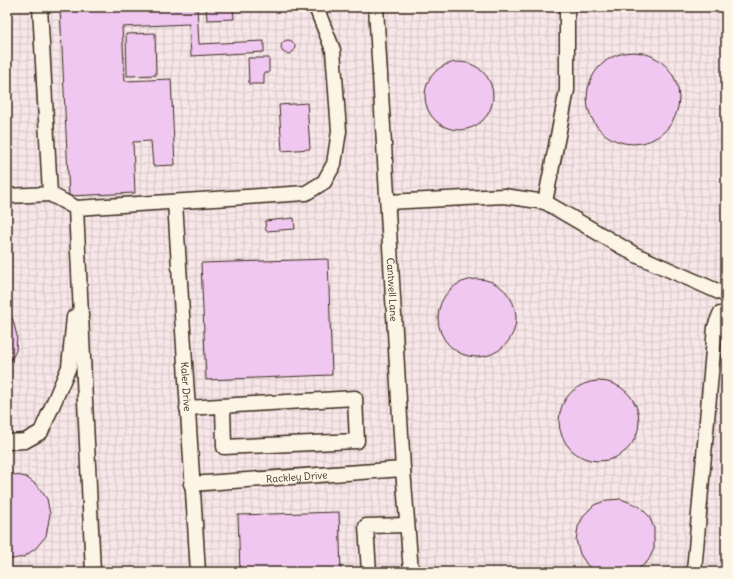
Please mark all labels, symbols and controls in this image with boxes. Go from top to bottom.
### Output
street label: Cantwell Lane [384,257,400,322]
street label: Kaler Drive [178,361,194,412]
street label: Rackley Drive [266,468,328,486]

